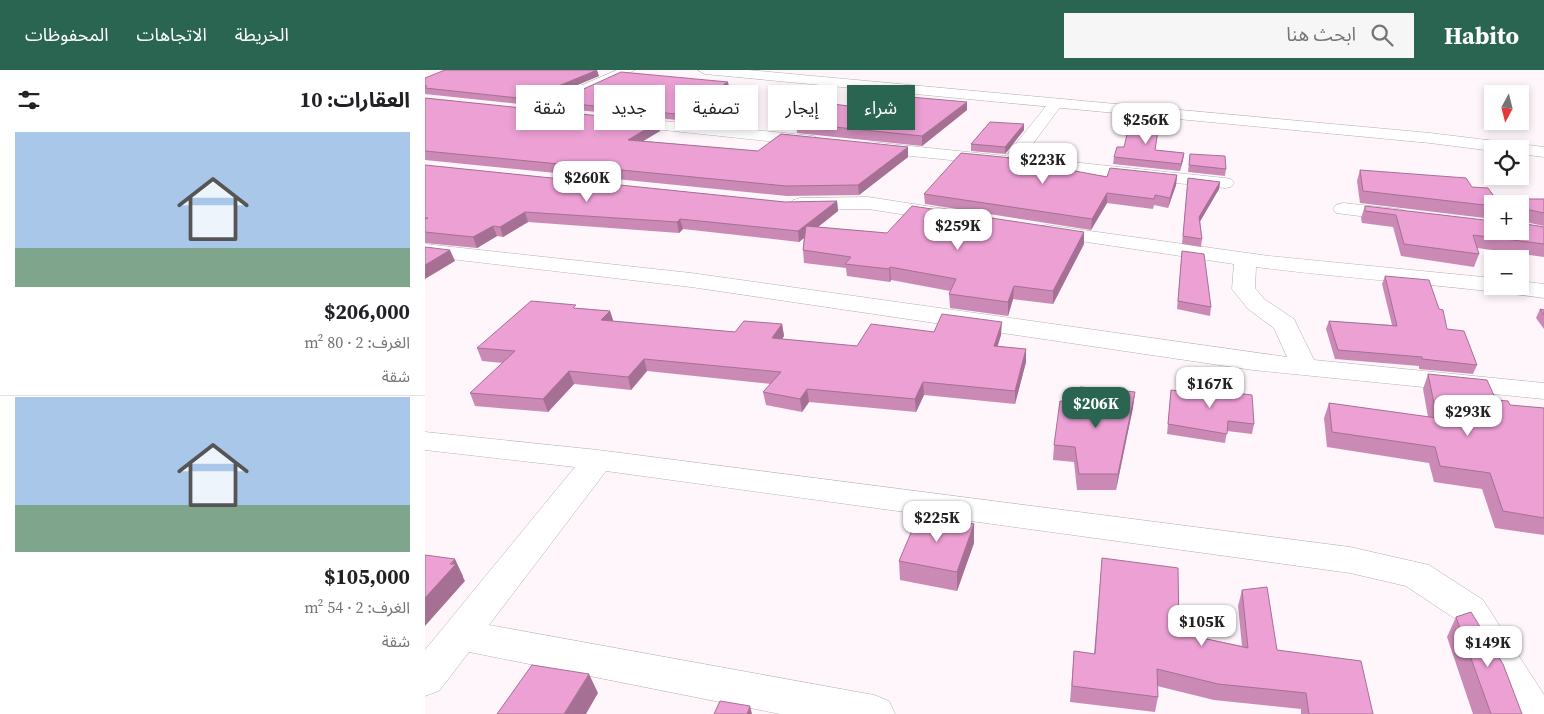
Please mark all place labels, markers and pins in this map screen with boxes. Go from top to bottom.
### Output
pin: $256K [1111,102,1181,145]
pin: $223K [1008,142,1078,185]
pin: $260K [552,160,622,203]
pin: $259K [923,208,993,251]
pin: $167K [1175,366,1245,409]
pin: $206K [1061,386,1131,429]
pin: $293K [1433,394,1503,437]
pin: $225K [902,500,972,543]
pin: $105K [1167,604,1237,647]
pin: $149K [1453,626,1523,668]

